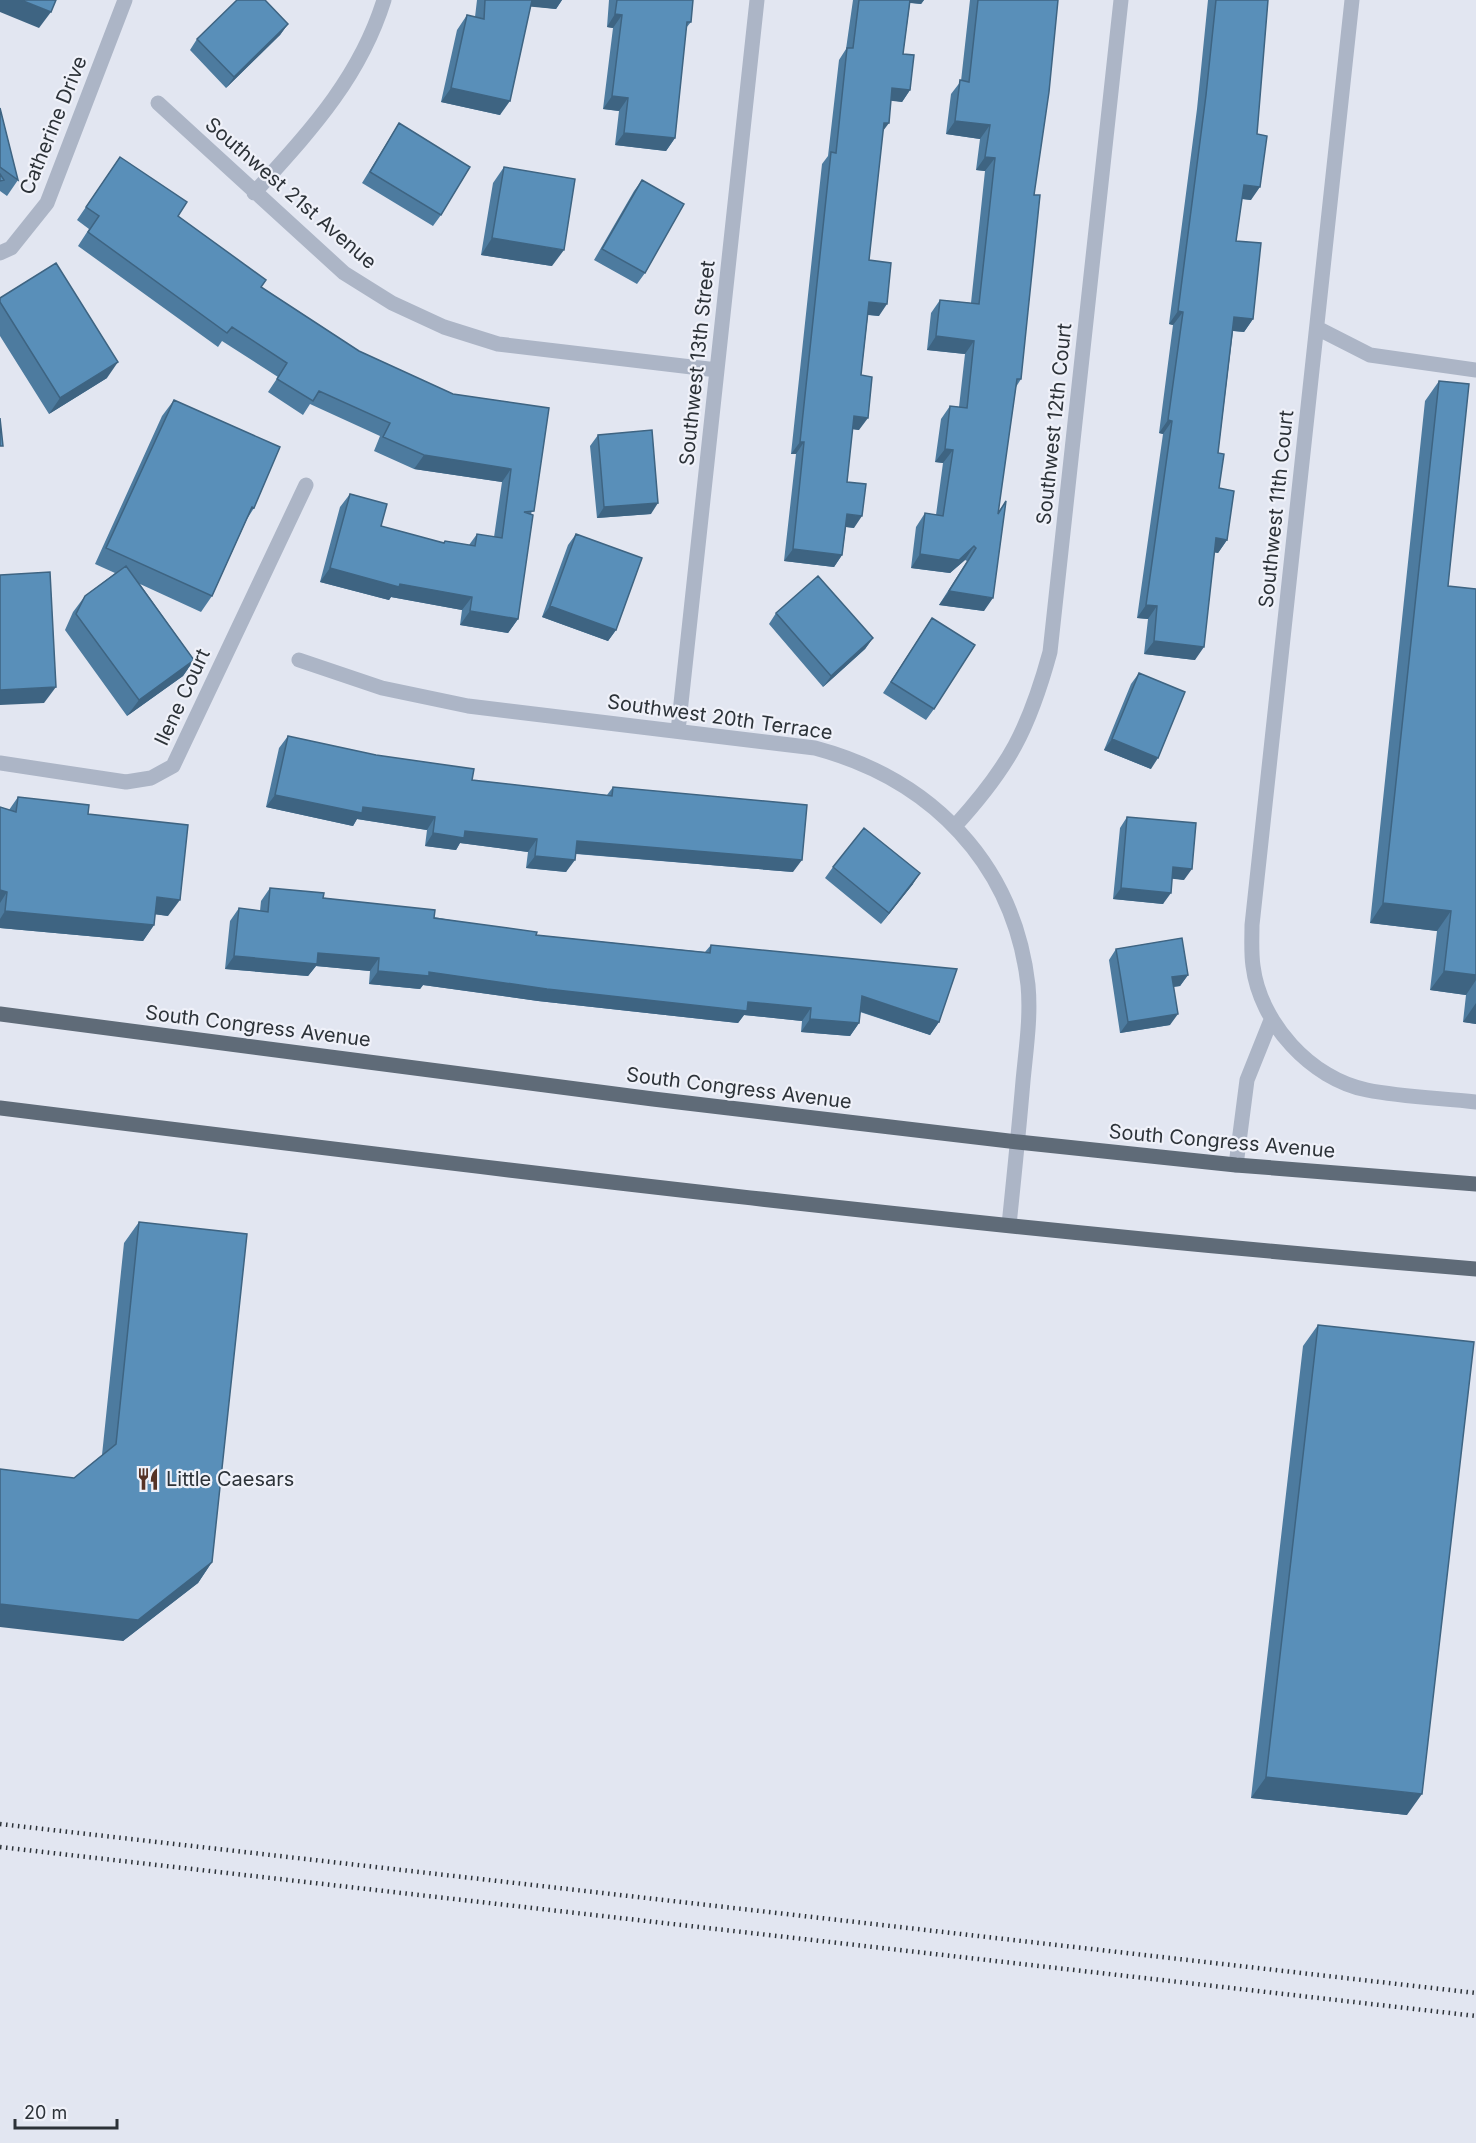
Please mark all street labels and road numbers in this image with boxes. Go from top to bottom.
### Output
street label: Catherine Drive [14,52,92,198]
street label: Southwest 21st Avenue [201,112,381,274]
street label: Southwest 13th Street [674,259,720,467]
street label: Southwest 12th Court [1031,322,1077,526]
street label: Southwest 11th Court [1254,408,1298,609]
street label: Ilene Court [149,644,215,749]
street label: Southwest 20th Terrace [606,689,834,745]
street label: South Congress Avenue [144,1000,372,1052]
street label: South Congress Avenue [625,1062,853,1114]
street label: South Congress Avenue [1108,1119,1336,1163]

